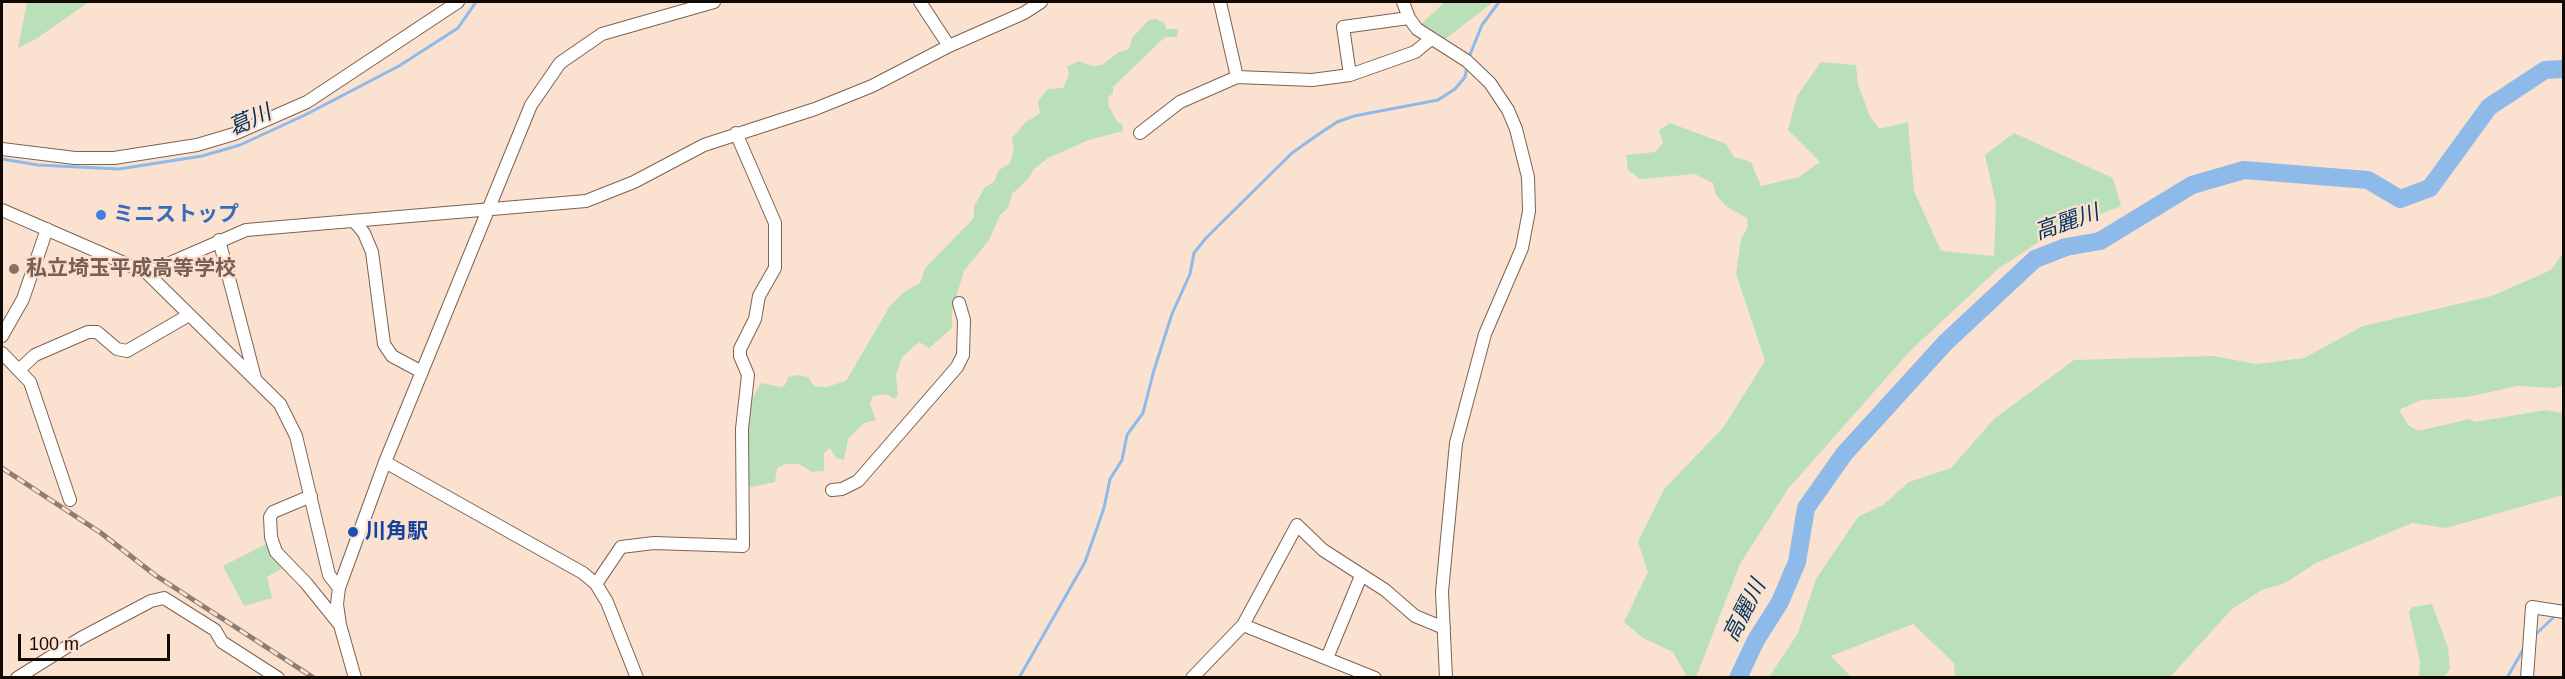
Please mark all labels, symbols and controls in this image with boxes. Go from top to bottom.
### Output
water label: 葛川 [225,100,275,142]
water label: 高麗川 [2032,200,2102,246]
place label: ミニストップ [113,202,239,228]
marker: ミニストップ [94,208,108,222]
place label: 私立埼玉平成高等学校 [26,256,236,282]
marker: 私立埼玉平成高等学校 [7,262,21,276]
place label: 川角駅 [365,519,428,545]
marker: 川角駅 [346,525,360,539]
water label: 高麗川 [1718,576,1772,646]
scale bar [21,622,172,660]
text: 100 m [29,634,79,654]

